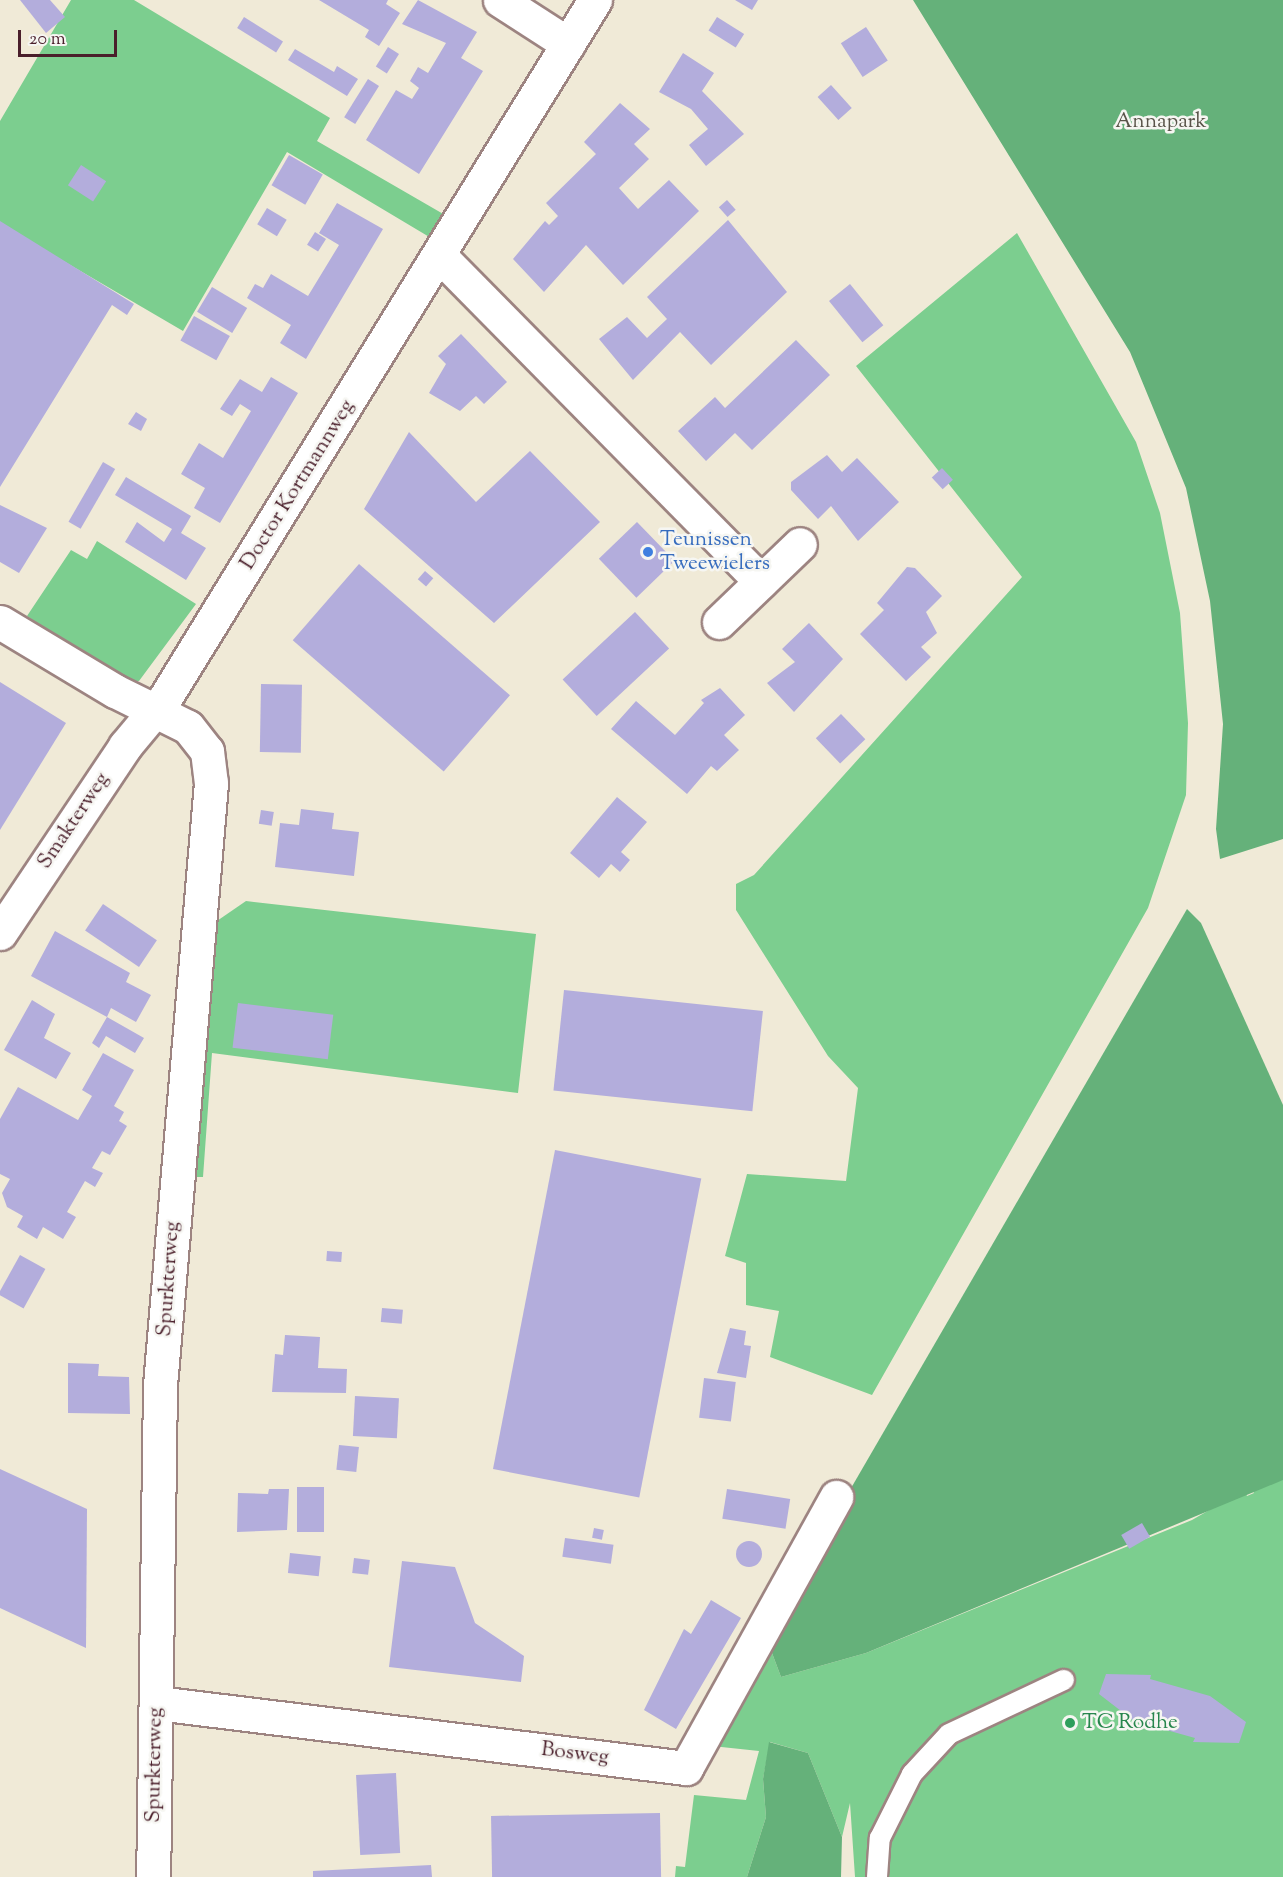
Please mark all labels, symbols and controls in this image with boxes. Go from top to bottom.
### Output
scale bar [21,18,120,56]
text: 20 m [29,27,66,53]
park label: Annapark [1115,109,1207,135]
street label: Doctor Kortmannweg [235,395,361,575]
place label: Teunissen Tweewielers [660,527,770,577]
marker: Teunissen Tweewielers [641,545,655,559]
street label: Smakterweg [33,768,115,874]
street label: Spurkterweg [152,1221,186,1337]
street label: Spurkterweg [141,1707,169,1823]
place label: TC Rodhe [1082,1710,1178,1736]
marker: TC Rodhe [1063,1716,1077,1730]
street label: Bosweg [540,1737,610,1771]

